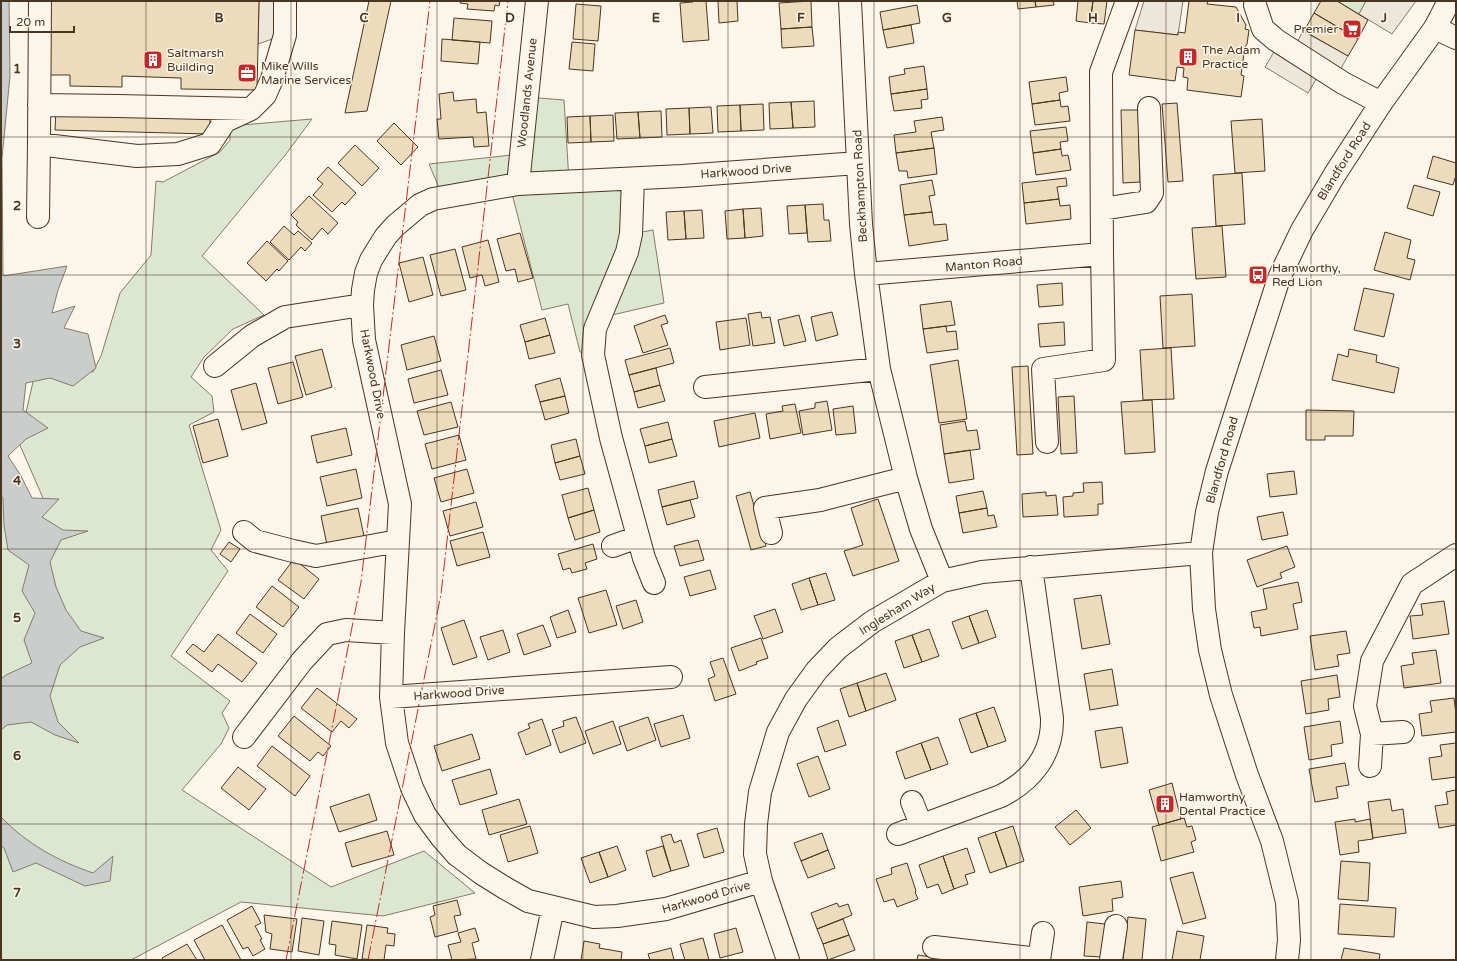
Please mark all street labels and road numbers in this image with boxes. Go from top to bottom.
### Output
street label: Woodlands Avenue [514,37,540,149]
street label: Blandford Road [1314,119,1374,203]
street label: Beckhampton Road [850,129,870,243]
street label: Harkwood Drive [700,161,792,181]
street label: Manton Road [945,254,1023,274]
street label: Harkwood Drive [357,328,389,420]
street label: Blandford Road [1203,415,1241,505]
street label: Inglesham Way [857,580,938,638]
street label: Harkwood Drive [413,683,505,703]
street label: Harkwood Drive [660,878,752,916]

